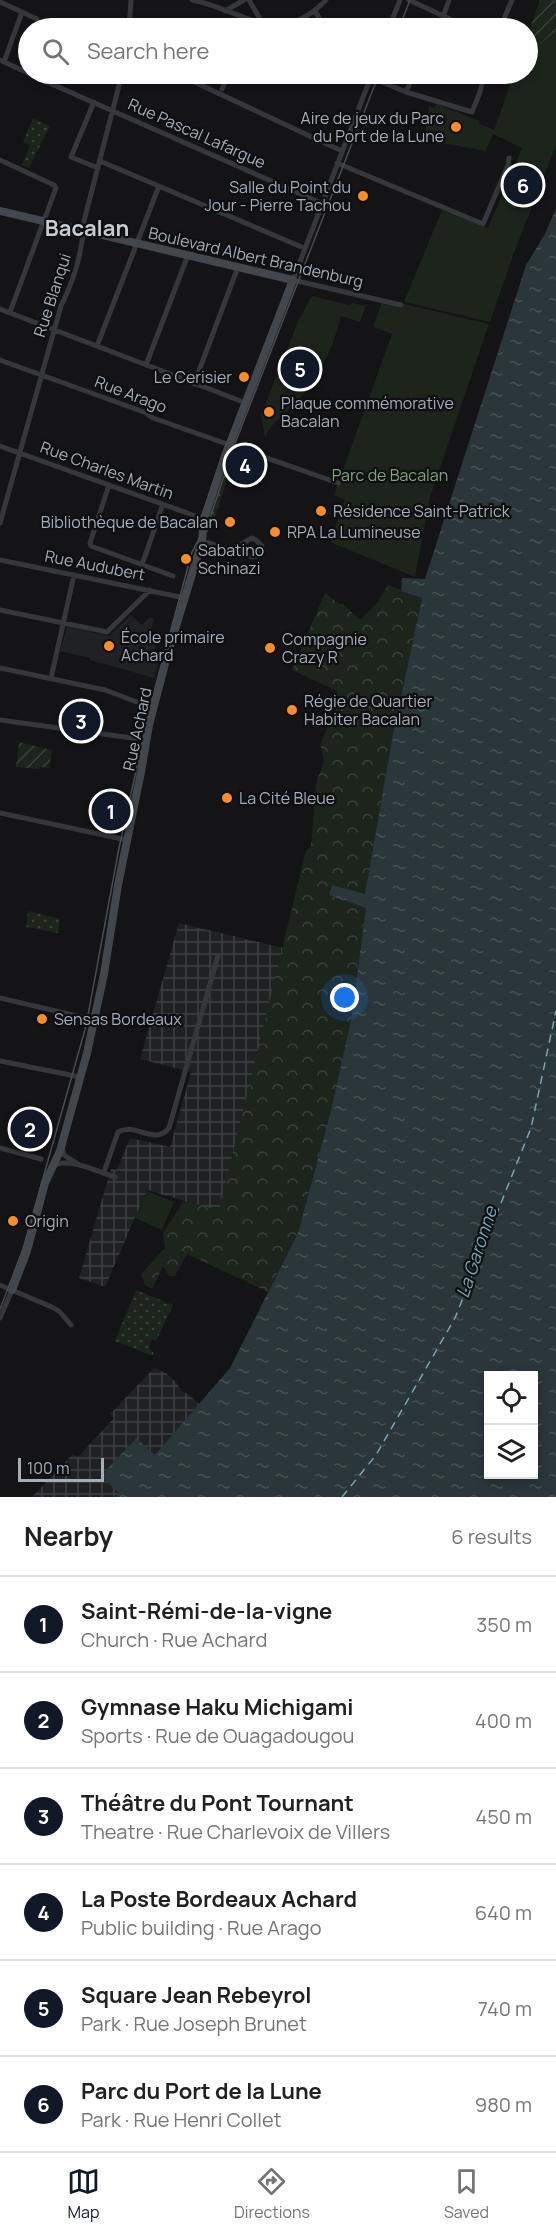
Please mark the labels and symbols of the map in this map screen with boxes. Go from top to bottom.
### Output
street label: Rue Pascal Lafargue [125,93,269,173]
place label: Aire de jeux du Parc du Port de la Lune [301,107,444,147]
marker: Aire de jeux du Parc du Port de la Lune [449,120,463,134]
pin: 6 [504,162,542,207]
place label: Salle du Point du Jour - Pierre Tachou [204,176,351,216]
marker: Salle du Point du Jour - Pierre Tachou [356,189,370,203]
district label: Bacalan [45,213,129,243]
street label: Boulevard Albert Brandenburg [146,222,366,292]
street label: Rue Blanqui [28,250,76,340]
pin: 5 [280,346,320,392]
place label: Le Cerisier [154,366,232,388]
street label: Rue Arago [92,370,170,418]
marker: Le Cerisier [237,370,251,384]
place label: Plaque commémorative Bacalan [281,392,454,432]
marker: Plaque commémorative Bacalan [262,405,276,419]
street label: Rue Charles Martin [37,436,177,504]
pin: 4 [226,442,264,488]
park label: Parc de Bacalan [332,464,448,486]
place label: Résidence Saint-Patrick [333,500,511,522]
marker: Résidence Saint-Patrick [314,504,328,518]
place label: Bibliothèque de Bacalan [41,511,218,533]
marker: Bibliothèque de Bacalan [223,515,237,529]
place label: RPA La Lumineuse [287,521,421,543]
marker: RPA La Lumineuse [268,525,282,539]
place label: Sabatino Schinazi [198,539,264,579]
street label: Rue Audubert [43,544,147,586]
marker: Sabatino Schinazi [179,552,193,566]
place label: École primaire Achard [121,626,225,666]
place label: Compagnie Crazy R [282,628,367,668]
marker: École primaire Achard [102,639,116,653]
marker: Compagnie Crazy R [263,641,277,655]
street label: Rue Achard [117,685,157,773]
place label: Régie de Quartier Habiter Bacalan [304,690,432,730]
pin: 3 [62,698,100,744]
marker: Régie de Quartier Habiter Bacalan [285,703,299,717]
place label: La Cité Bleue [239,787,335,809]
pin: 1 [92,788,130,834]
marker: La Cité Bleue [220,791,234,805]
your location [330,983,359,1012]
place label: Sensas Bordeaux [54,1008,182,1030]
marker: Sensas Bordeaux [35,1012,49,1026]
pin: 2 [10,1106,50,1152]
water label: La Garonne [450,1202,502,1301]
place label: Origin [25,1210,69,1232]
marker: Origin [6,1214,20,1228]
scale bar [18,1455,104,1482]

